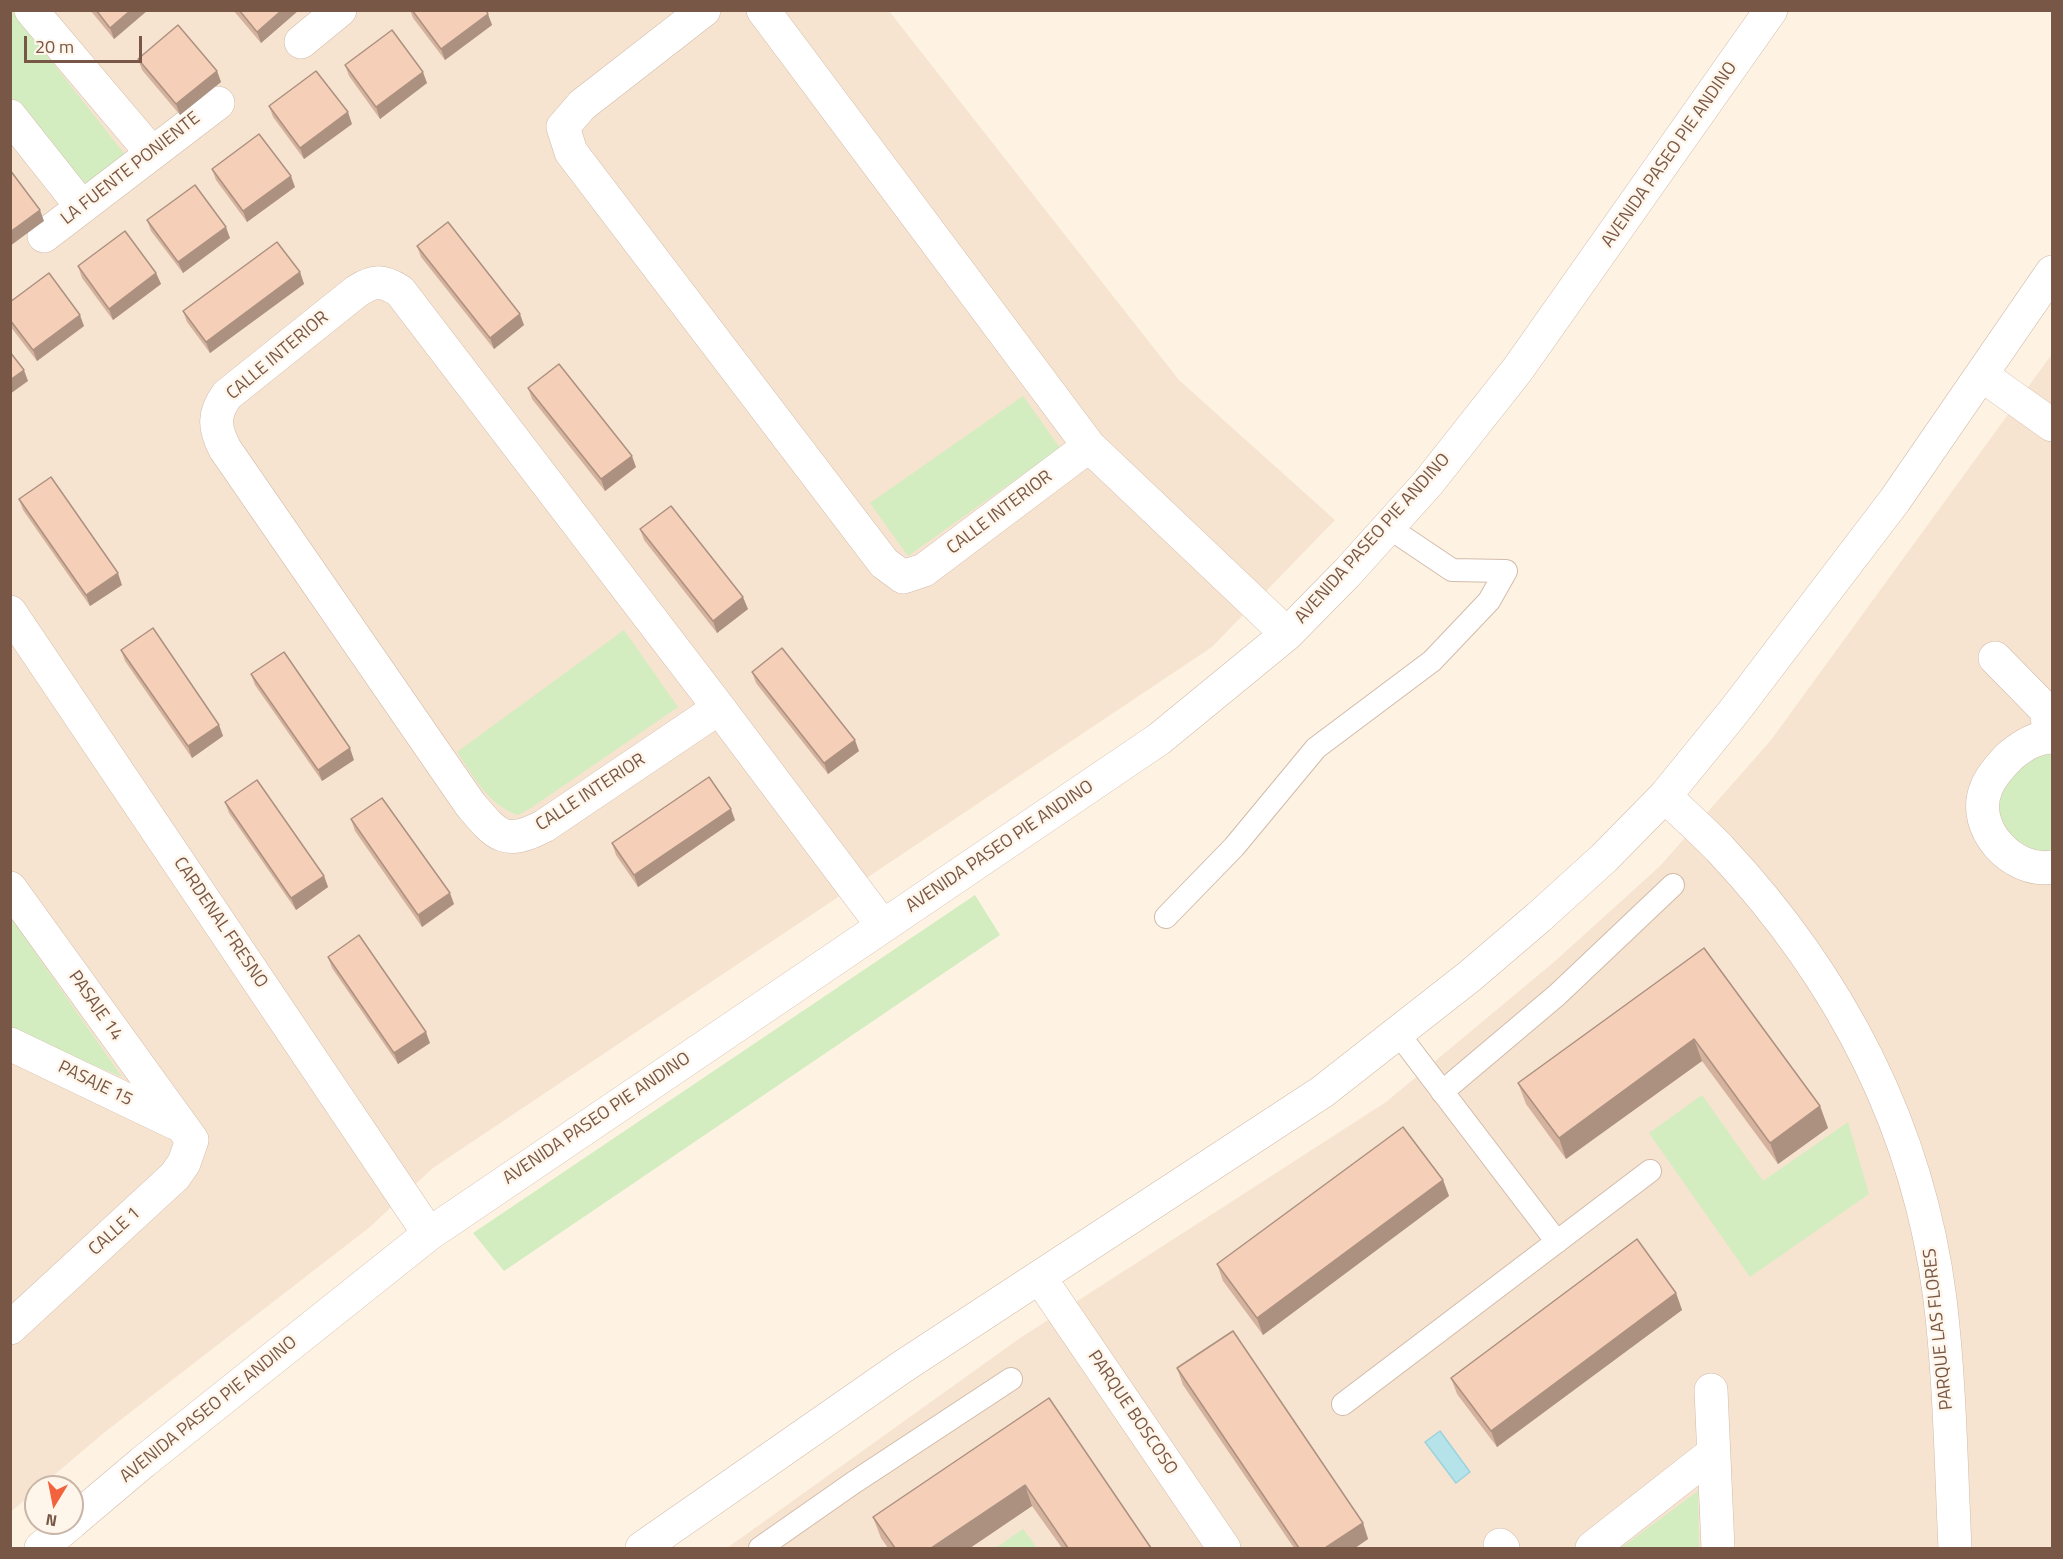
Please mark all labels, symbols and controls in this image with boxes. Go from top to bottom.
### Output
scale bar [27,24,146,62]
text: 20 m [35,33,74,60]
street label: AVENIDA PASEO PIE ANDINO [1598,58,1742,252]
street label: LA FUENTE PONIENTE [57,108,205,230]
street label: CALLE INTERIOR [223,307,333,405]
street label: AVENIDA PASEO PIE ANDINO [1291,450,1455,628]
street label: CALLE INTERIOR [943,466,1057,560]
street label: CALLE INTERIOR [532,750,650,836]
street label: AVENIDA PASEO PIE ANDINO [902,776,1098,918]
street label: CARDENAL FRESNO [168,854,272,992]
street label: PASAJE 14 [63,967,127,1045]
street label: AVENIDA PASEO PIE ANDINO [499,1048,695,1190]
street label: PASAJE 15 [54,1057,136,1111]
street label: CALLE 1 [85,1203,145,1261]
street label: PARQUE LAS FLORES [1920,1247,1958,1411]
street label: AVENIDA PASEO PIE ANDINO [116,1332,302,1488]
street label: PARQUE BOSCOSO [1082,1347,1182,1479]
north arrow [24,1475,84,1535]
text: N [44,1508,59,1534]

